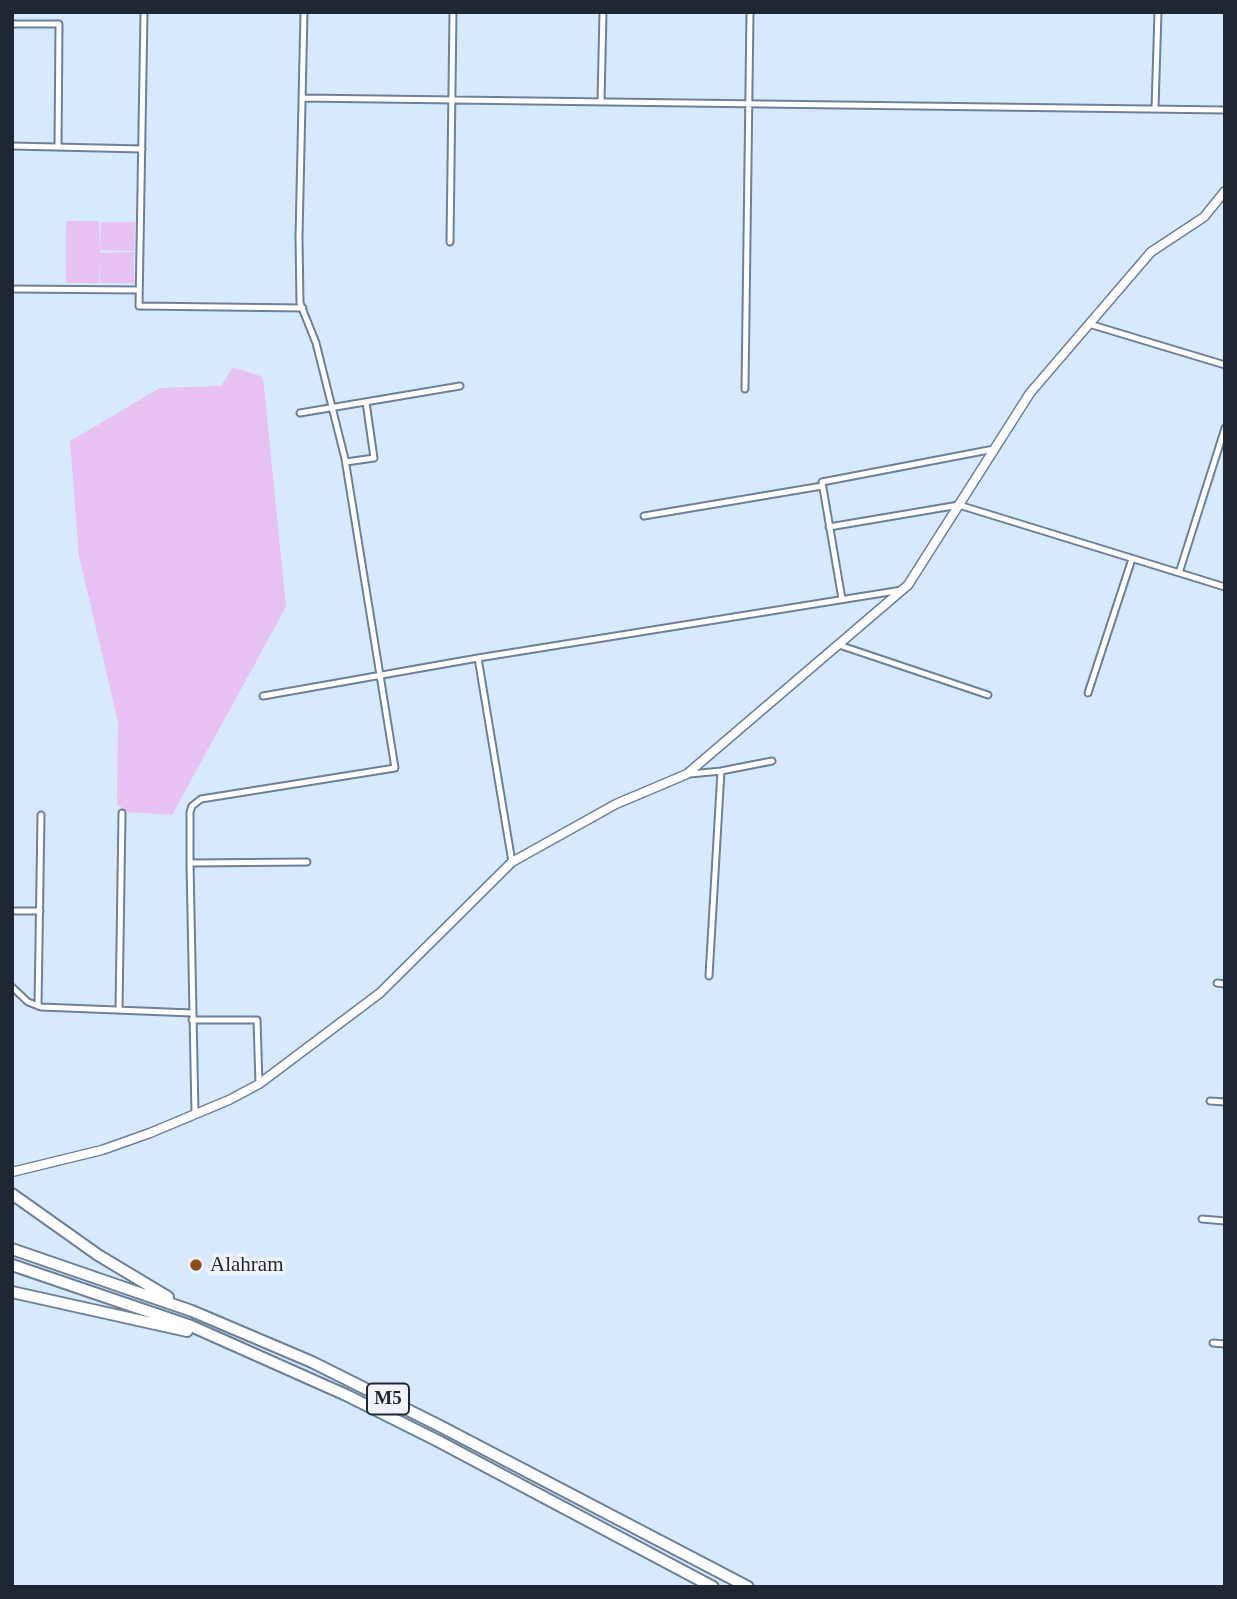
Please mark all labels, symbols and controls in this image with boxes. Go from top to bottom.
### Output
place label: Alahram [210,1252,285,1278]
marker: Alahram [188,1257,204,1273]
road number: M5 [367,1384,409,1414]

